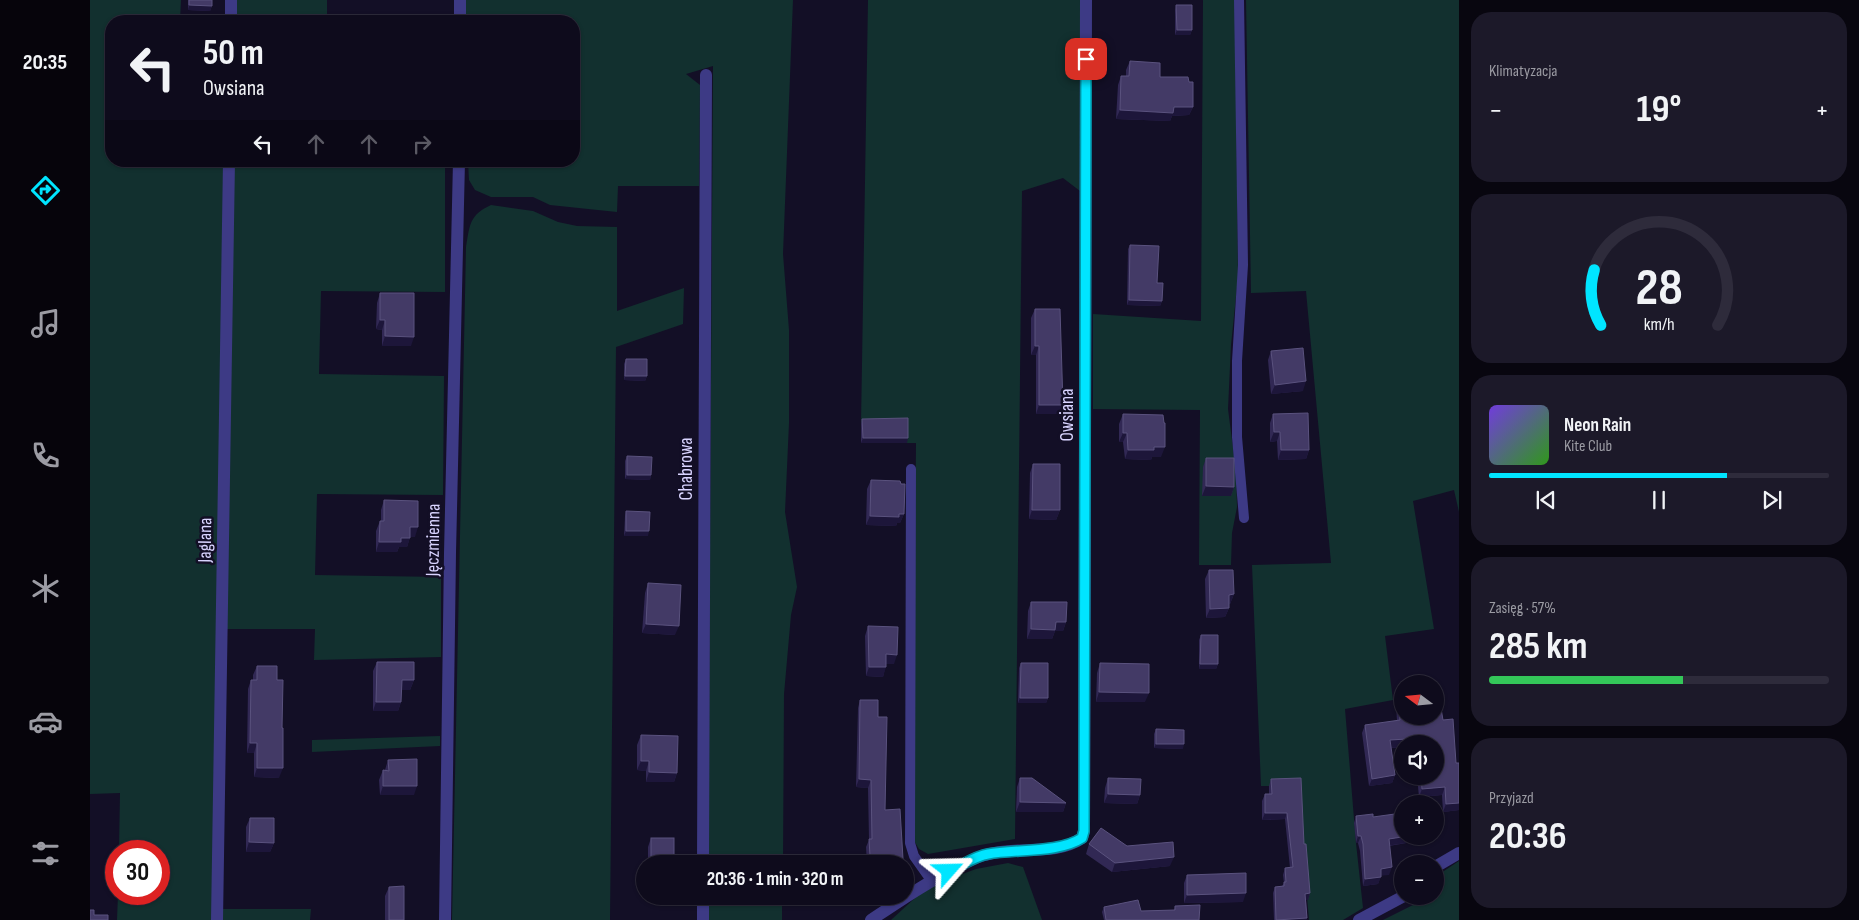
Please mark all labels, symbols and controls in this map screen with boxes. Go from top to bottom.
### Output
text: 50 m [203,32,264,75]
icon: left [120,35,185,100]
pin [1065,38,1107,80]
icon: arrive [1072,45,1100,73]
text: 20:35 [23,49,67,76]
text: Klimatyzacja [1489,62,1558,81]
text: Owsiana [203,75,265,102]
text: 19° [1637,87,1681,132]
text: − [1489,94,1503,127]
text: + [1815,94,1829,127]
icon: left [249,130,277,158]
icon: ahead [302,130,330,158]
icon: ahead [355,130,383,158]
icon: right [408,130,436,158]
icon: directions [28,173,63,208]
text: 28 [1635,257,1683,320]
icon: music [28,306,63,341]
text: km/h [1644,314,1674,335]
street label: Owsiana [1056,388,1079,442]
text: Neon Rain [1564,414,1631,437]
street label: Chabrowa [675,437,698,501]
text: Kite Club [1564,437,1612,456]
icon: phone [28,438,63,473]
icon: previous [1532,486,1560,514]
icon: pause [1645,486,1673,514]
icon: next [1758,486,1786,514]
street label: Jęczmienna [421,503,446,578]
street label: Jaglana [194,517,217,564]
icon: climate [28,571,63,606]
text: Zasięg · 57% [1489,599,1556,618]
text: 285 km [1489,624,1587,669]
north arrow [1394,675,1444,725]
map controls [1394,675,1444,905]
icon: car [28,704,63,739]
button: sound [1394,735,1444,785]
text: Przyjazd [1489,789,1534,808]
button: + [1394,795,1444,845]
text: 20:36 [1489,814,1567,859]
icon: filters [28,836,63,871]
speed limit sign: 30 [105,840,170,905]
position arrow [922,844,974,896]
button: − [1394,855,1444,905]
text: 20:36 · 1 min · 320 m [707,868,843,891]

